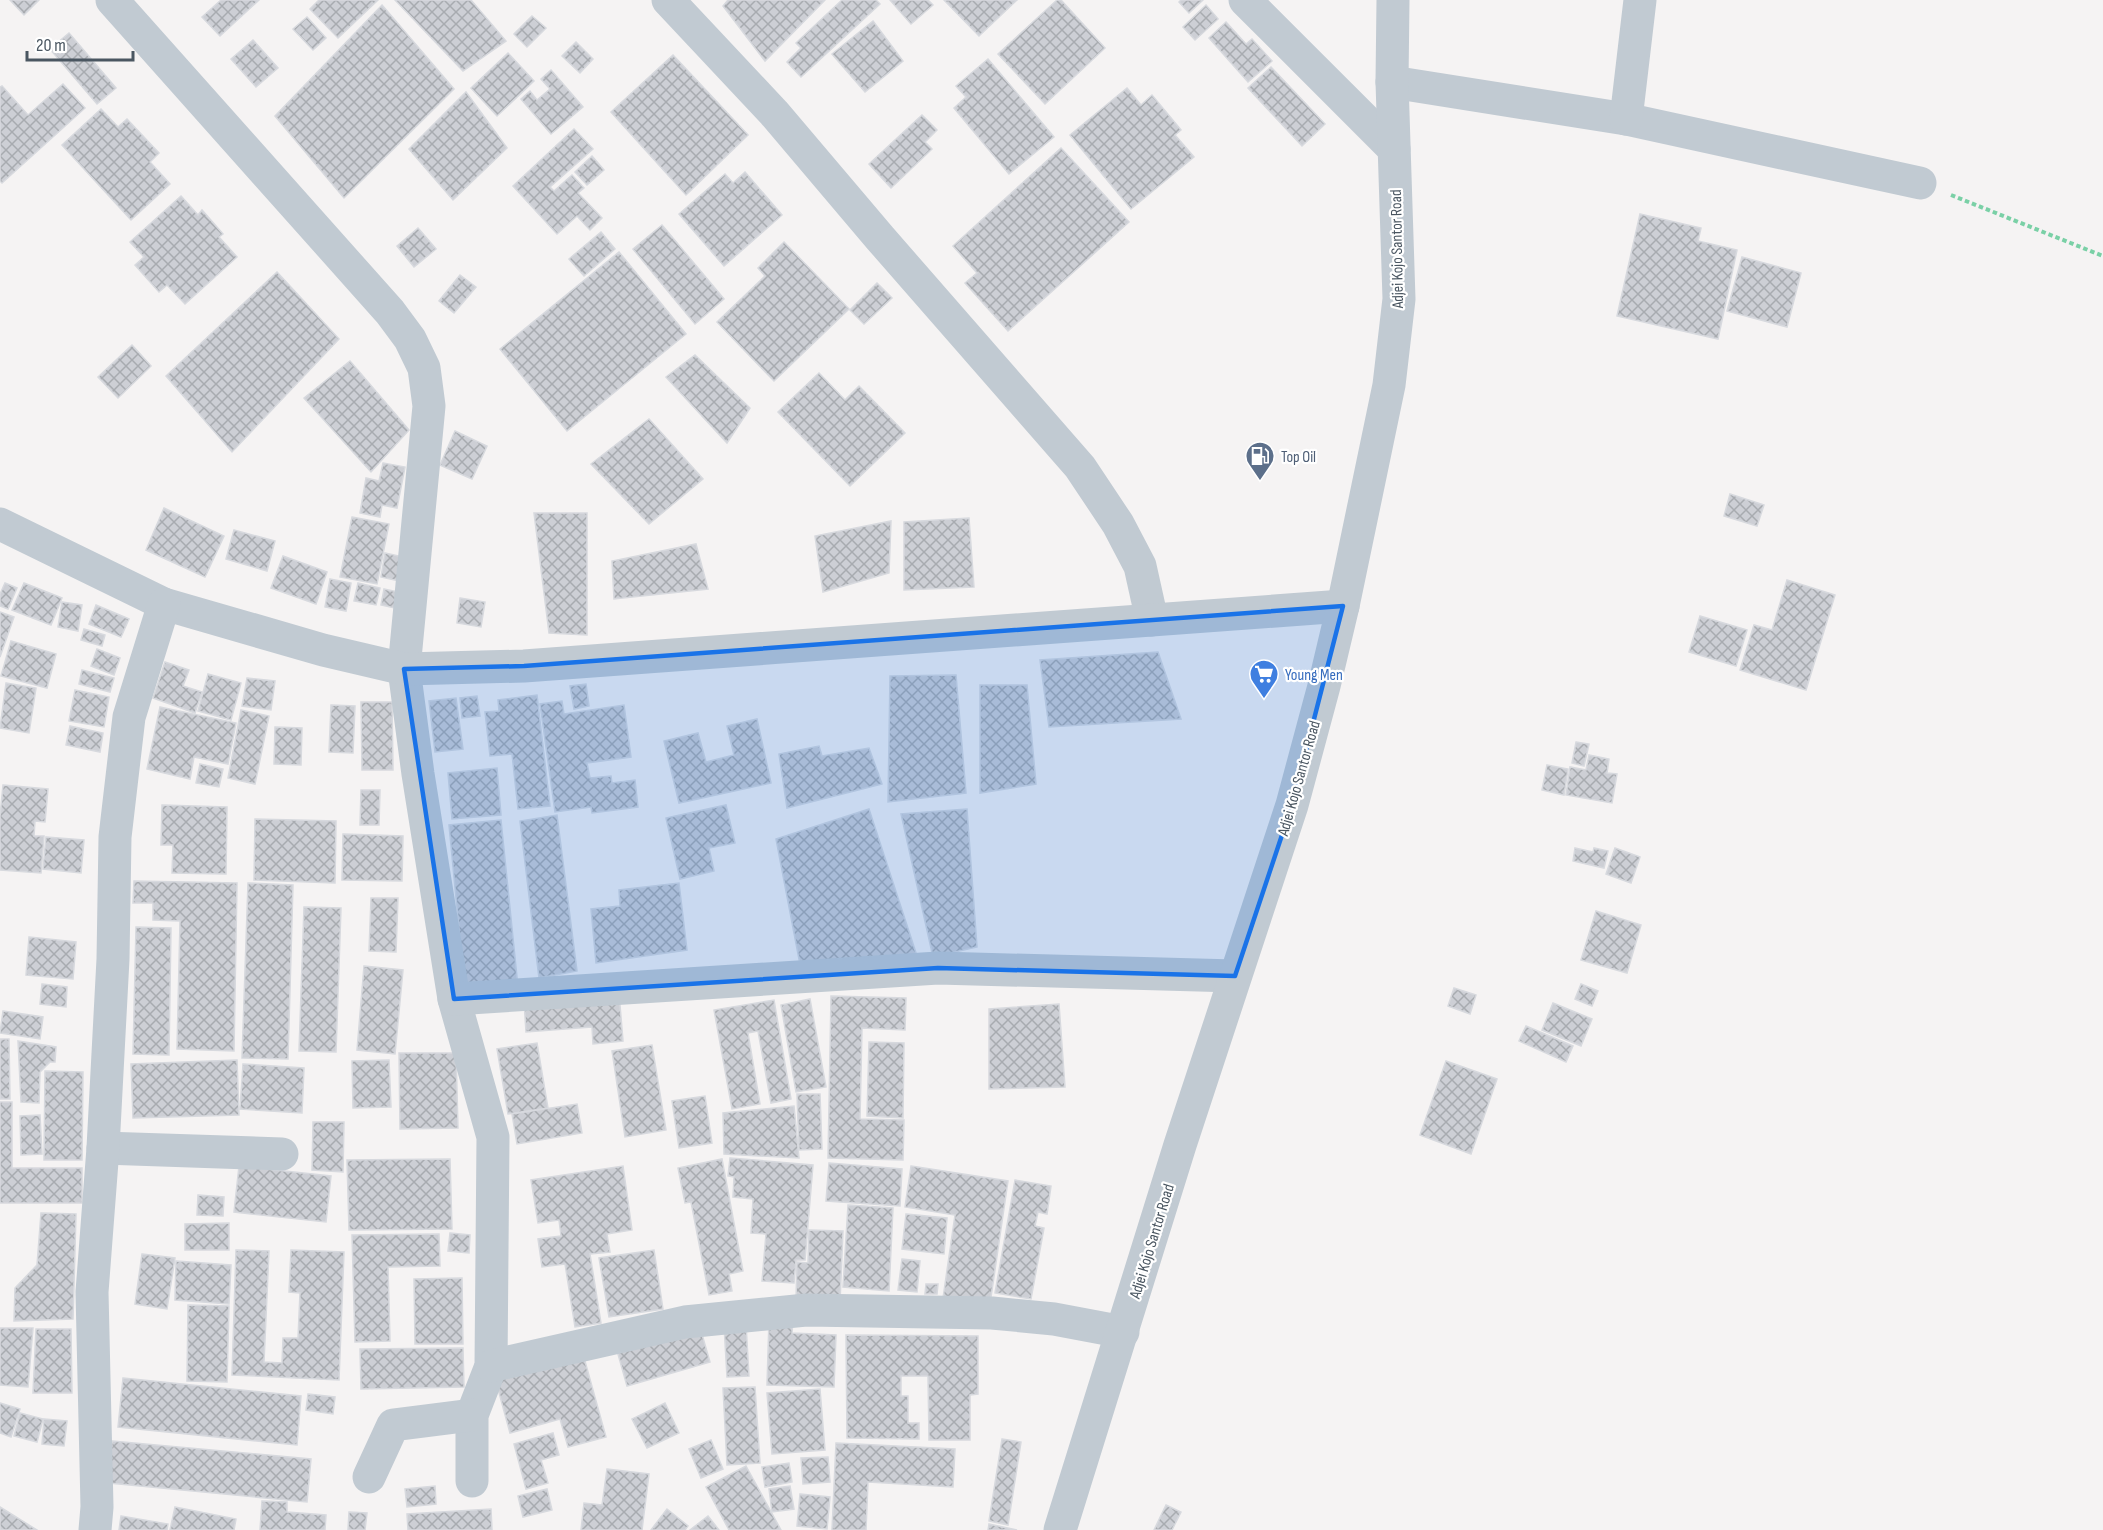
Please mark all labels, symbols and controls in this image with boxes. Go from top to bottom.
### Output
scale bar [27,24,134,62]
text: 20 m [36,35,66,56]
street label: Adjei Kojo Santor Road [1387,189,1408,310]
fuel station icon: Top Oil [1244,440,1276,482]
place label: Top Oil [1281,448,1316,467]
supermarket icon: Young Men [1248,658,1280,700]
place label: Young Men [1285,666,1343,685]
street label: Adjei Kojo Santor Road [1274,719,1325,839]
street label: Adjei Kojo Santor Road [1126,1182,1179,1302]

